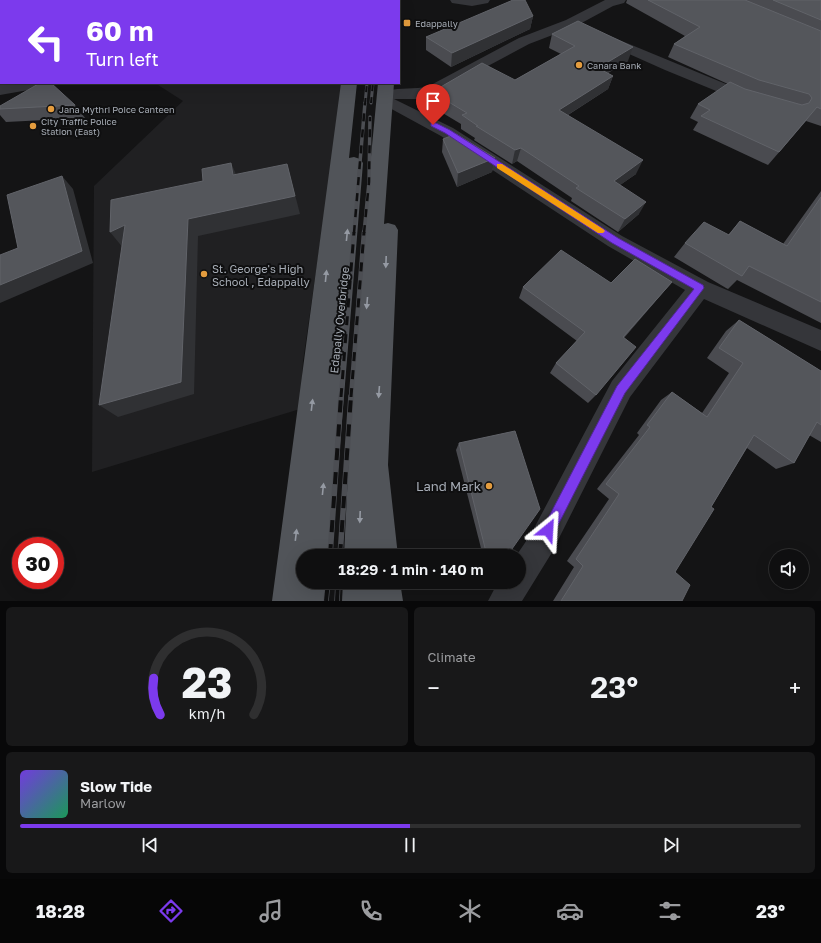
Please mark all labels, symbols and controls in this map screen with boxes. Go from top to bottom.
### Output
text: 60 m [86,14,153,47]
icon: left [20,16,72,68]
marker: Edappally [402,18,412,28]
place label: Edappally [415,18,458,29]
text: Turn left [86,48,159,70]
marker: Canara Bank [574,60,584,70]
place label: Canara Bank [587,60,641,71]
pin [416,84,450,125]
icon: arrive [422,90,444,112]
marker: Jana Mythri Poice Canteen [46,104,56,114]
place label: Jana Mythri Poice Canteen [59,104,175,115]
place label: City Traffic Police Station (East) [41,116,117,137]
marker: City Traffic Police Station (East) [28,121,38,131]
one-way arrow [344,228,351,241]
one-way arrow [383,256,390,268]
place label: St. George's High School , Edappally [212,262,310,288]
street label: Edapally Overbridge [327,266,351,374]
marker: St. George's High School , Edappally [199,269,209,279]
one-way arrow [323,270,330,282]
one-way arrow [364,297,371,309]
one-way arrow [376,386,383,398]
one-way arrow [308,399,315,412]
place label: Land Mark [416,478,482,494]
marker: Land Mark [484,481,494,491]
one-way arrow [319,483,326,495]
position arrow [527,509,569,551]
one-way arrow [357,511,363,524]
one-way arrow [293,528,299,541]
speed limit sign: 30 [12,537,64,589]
map controls [769,549,809,589]
button: sound [769,549,809,589]
text: 18:29 · 1 min · 140 m [338,560,484,578]
text: Climate [428,649,475,665]
text: 23 [181,656,232,706]
text: 23° [590,669,638,705]
text: − [428,674,440,701]
text: + [789,674,801,701]
text: km/h [189,704,225,721]
text: Slow Tide [80,777,152,795]
text: Marlow [80,795,126,811]
icon: previous [139,834,161,856]
icon: pause [399,834,421,856]
icon: next [660,834,682,856]
icon: directions [157,897,185,925]
icon: music [257,897,285,925]
icon: phone [357,897,385,925]
icon: climate [456,897,484,925]
icon: car [556,897,584,925]
icon: filters [656,897,684,925]
text: 18:28 [36,900,85,922]
text: 23° [756,900,785,922]

